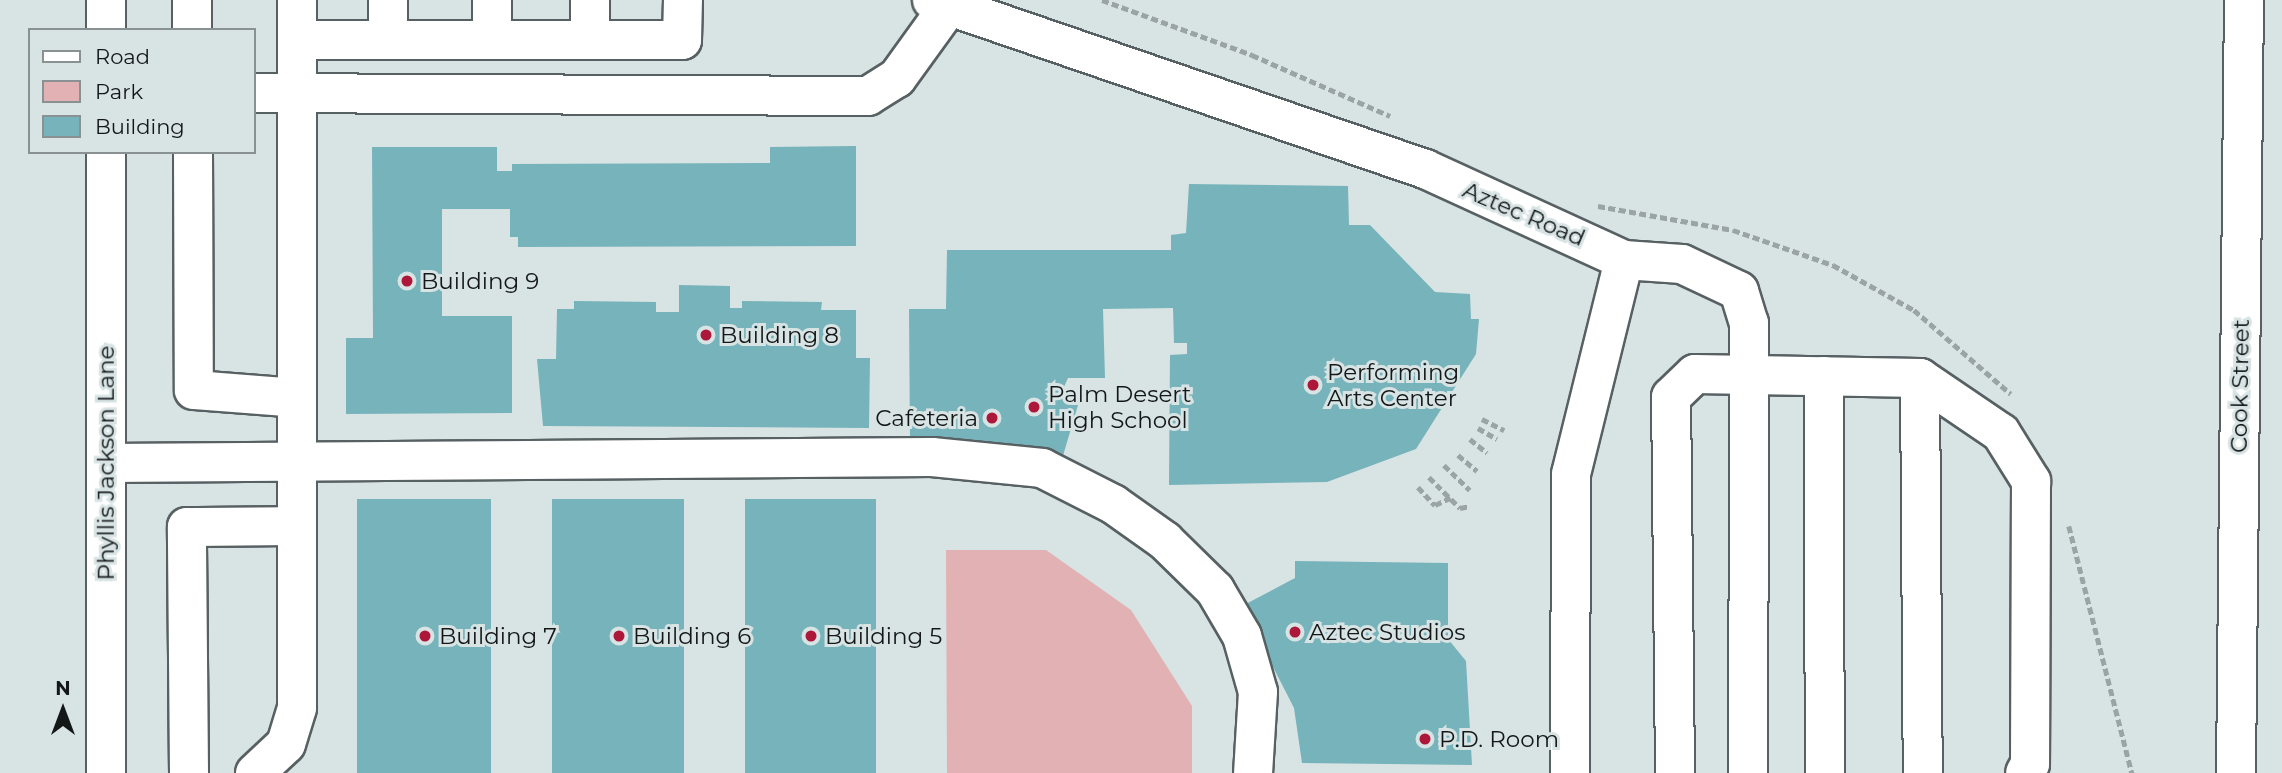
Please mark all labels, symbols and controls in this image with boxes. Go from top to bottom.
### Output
legend [28,28,256,154]
text: Road [95,44,150,69]
text: Park [95,79,143,104]
text: Building [95,114,185,139]
street label: Aztec Road [1459,176,1589,252]
place label: Building 9 [421,267,539,295]
marker: Building 9 [399,273,415,289]
street label: Cook Street [2225,319,2255,453]
place label: Building 8 [720,321,839,349]
marker: Building 8 [698,327,714,343]
street label: Phyllis Jackson Lane [92,346,120,580]
place label: Performing Arts Center [1327,358,1459,412]
marker: Performing Arts Center [1305,377,1321,393]
place label: Palm Desert High School [1048,380,1191,434]
marker: Palm Desert High School [1026,399,1042,415]
place label: Cafeteria [875,404,978,432]
marker: Cafeteria [984,410,1000,426]
place label: Aztec Studios [1309,618,1465,646]
place label: Building 7 [439,622,557,650]
place label: Building 6 [633,622,751,650]
place label: Building 5 [825,622,942,650]
marker: Aztec Studios [1287,624,1303,640]
marker: Building 7 [417,628,433,644]
marker: Building 6 [611,628,627,644]
marker: Building 5 [803,628,819,644]
north arrow [28,675,98,745]
text: N [55,677,71,700]
place label: P.D. Room [1439,725,1559,753]
marker: P.D. Room [1417,731,1433,747]

